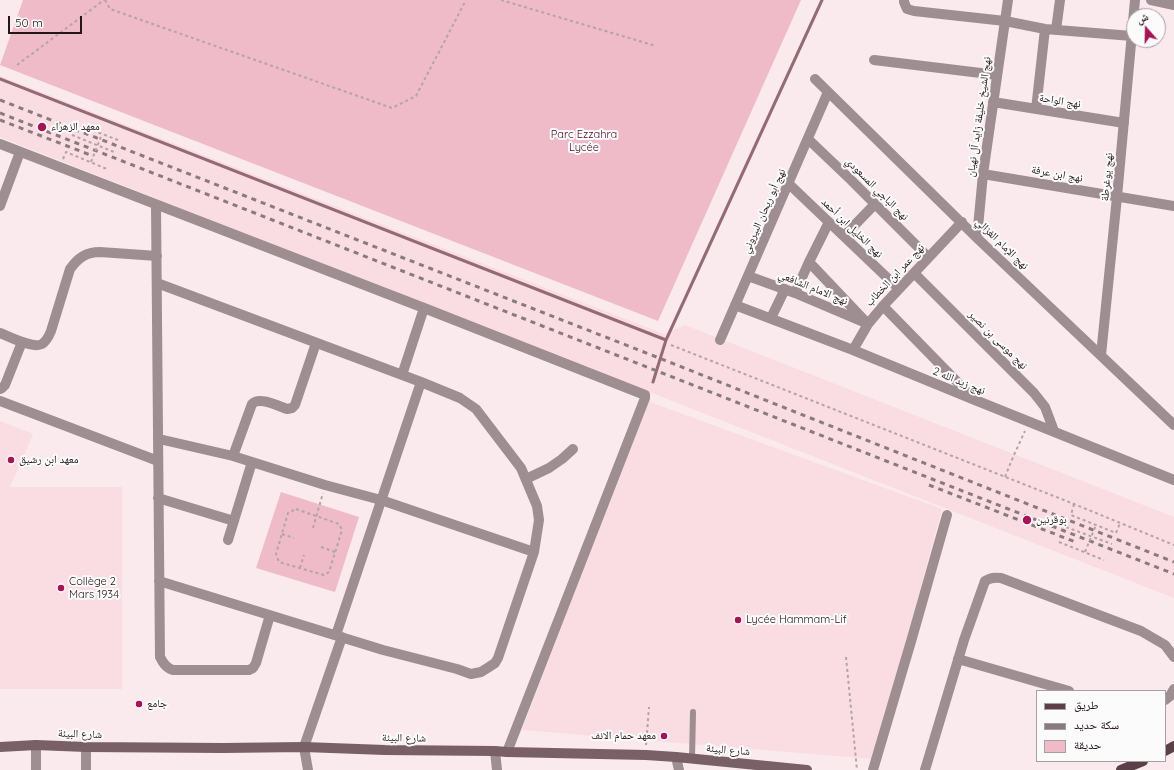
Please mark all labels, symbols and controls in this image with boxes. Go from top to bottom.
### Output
scale bar [10,8,84,34]
north arrow [1126,8,1166,48]
text: ش [1134,9,1150,26]
text: 50 m [15,15,43,30]
street label: نهج الشيخ خليفة زايد آل نهيان [964,56,994,178]
street label: نهج الواحة [1038,91,1082,111]
place label: معهد الزهراء [51,120,100,134]
marker: معهد الزهراء [36,121,48,133]
park label: Parc Ezzahra Lycée [551,128,617,154]
street label: نهج يوغرطة [1098,152,1116,202]
street label: نهج الباجي المسعودي [843,155,911,223]
street label: نهج ابن عرفة [1030,163,1084,185]
street label: نهج أبو ريحان البيروني [739,167,789,255]
street label: نهج الخليل ابن أحمد [818,195,886,261]
street label: نهج الإمام الغزالي [973,215,1031,273]
street label: نهج عمر ابن الخطاب [863,241,927,309]
street label: نهج الامام الشافعي [776,268,850,308]
street label: نهج موسى بن نصير [966,308,1030,372]
street label: نهج زيد الله 2 [931,364,987,398]
place label: معهد ابن رشيق [19,453,79,467]
marker: معهد ابن رشيق [6,455,16,465]
place label: بوقرنين [1036,513,1067,527]
marker: بوقرنين [1021,514,1033,526]
place label: Collège 2 Mars 1934 [69,575,119,601]
marker: Collège 2 Mars 1934 [56,583,66,593]
place label: Lycée Hammam-Lif [746,613,847,627]
marker: Lycée Hammam-Lif [733,615,743,625]
legend [1036,690,1166,762]
place label: جامع [147,697,167,711]
text: طريق [1074,697,1099,712]
marker: جامع [134,699,144,709]
text: سكة حديد [1074,717,1119,732]
street label: شارع البيئة [58,727,102,741]
place label: معهد حمام الانف [591,729,656,743]
street label: شارع البيئة [382,731,426,745]
marker: معهد حمام الانف [659,731,669,741]
text: حديقة [1074,737,1102,752]
street label: شارع البيئة [705,741,751,759]

